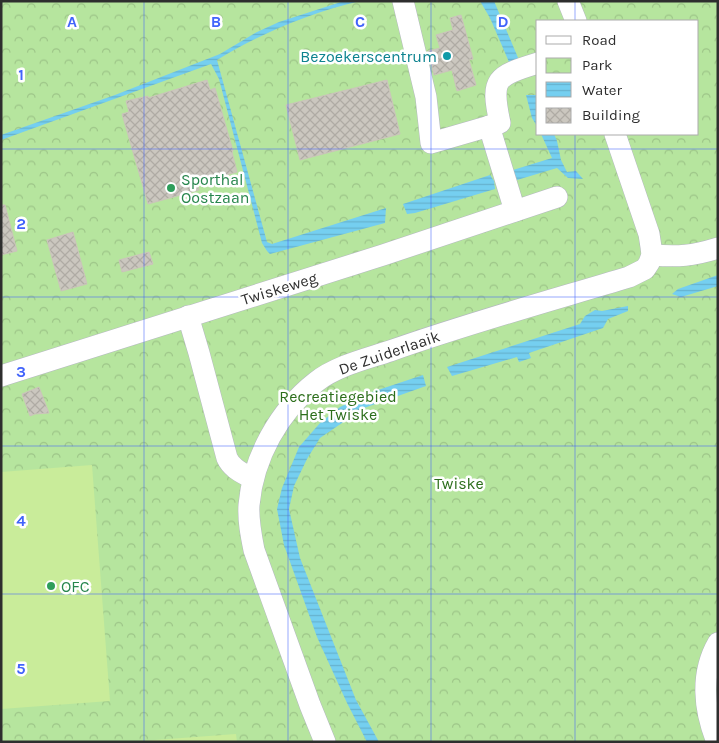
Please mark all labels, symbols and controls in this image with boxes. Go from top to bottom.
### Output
text: A [67,12,77,31]
text: B [211,12,221,31]
text: C [355,12,365,31]
text: D [498,12,509,31]
legend [536,20,699,135]
text: Road [582,31,617,49]
place label: Bezoekerscentrum [300,47,437,66]
marker: Bezoekerscentrum [441,50,453,62]
text: Park [582,56,612,74]
text: 1 [18,65,24,84]
text: Water [582,81,623,99]
text: Building [582,106,640,124]
place label: Sporthal Oostzaan [181,170,249,207]
marker: Sporthal Oostzaan [165,182,177,194]
text: 2 [16,214,26,233]
street label: Twiskeweg [239,268,319,309]
street label: De Zuiderlaaik [336,326,442,379]
text: 3 [16,362,26,381]
park label: Recreatiegebied Het Twiske [279,387,397,424]
park label: Twiske [434,474,484,493]
text: 4 [16,511,26,530]
place label: OFC [61,577,90,596]
marker: OFC [45,580,57,592]
text: 5 [16,659,26,678]

